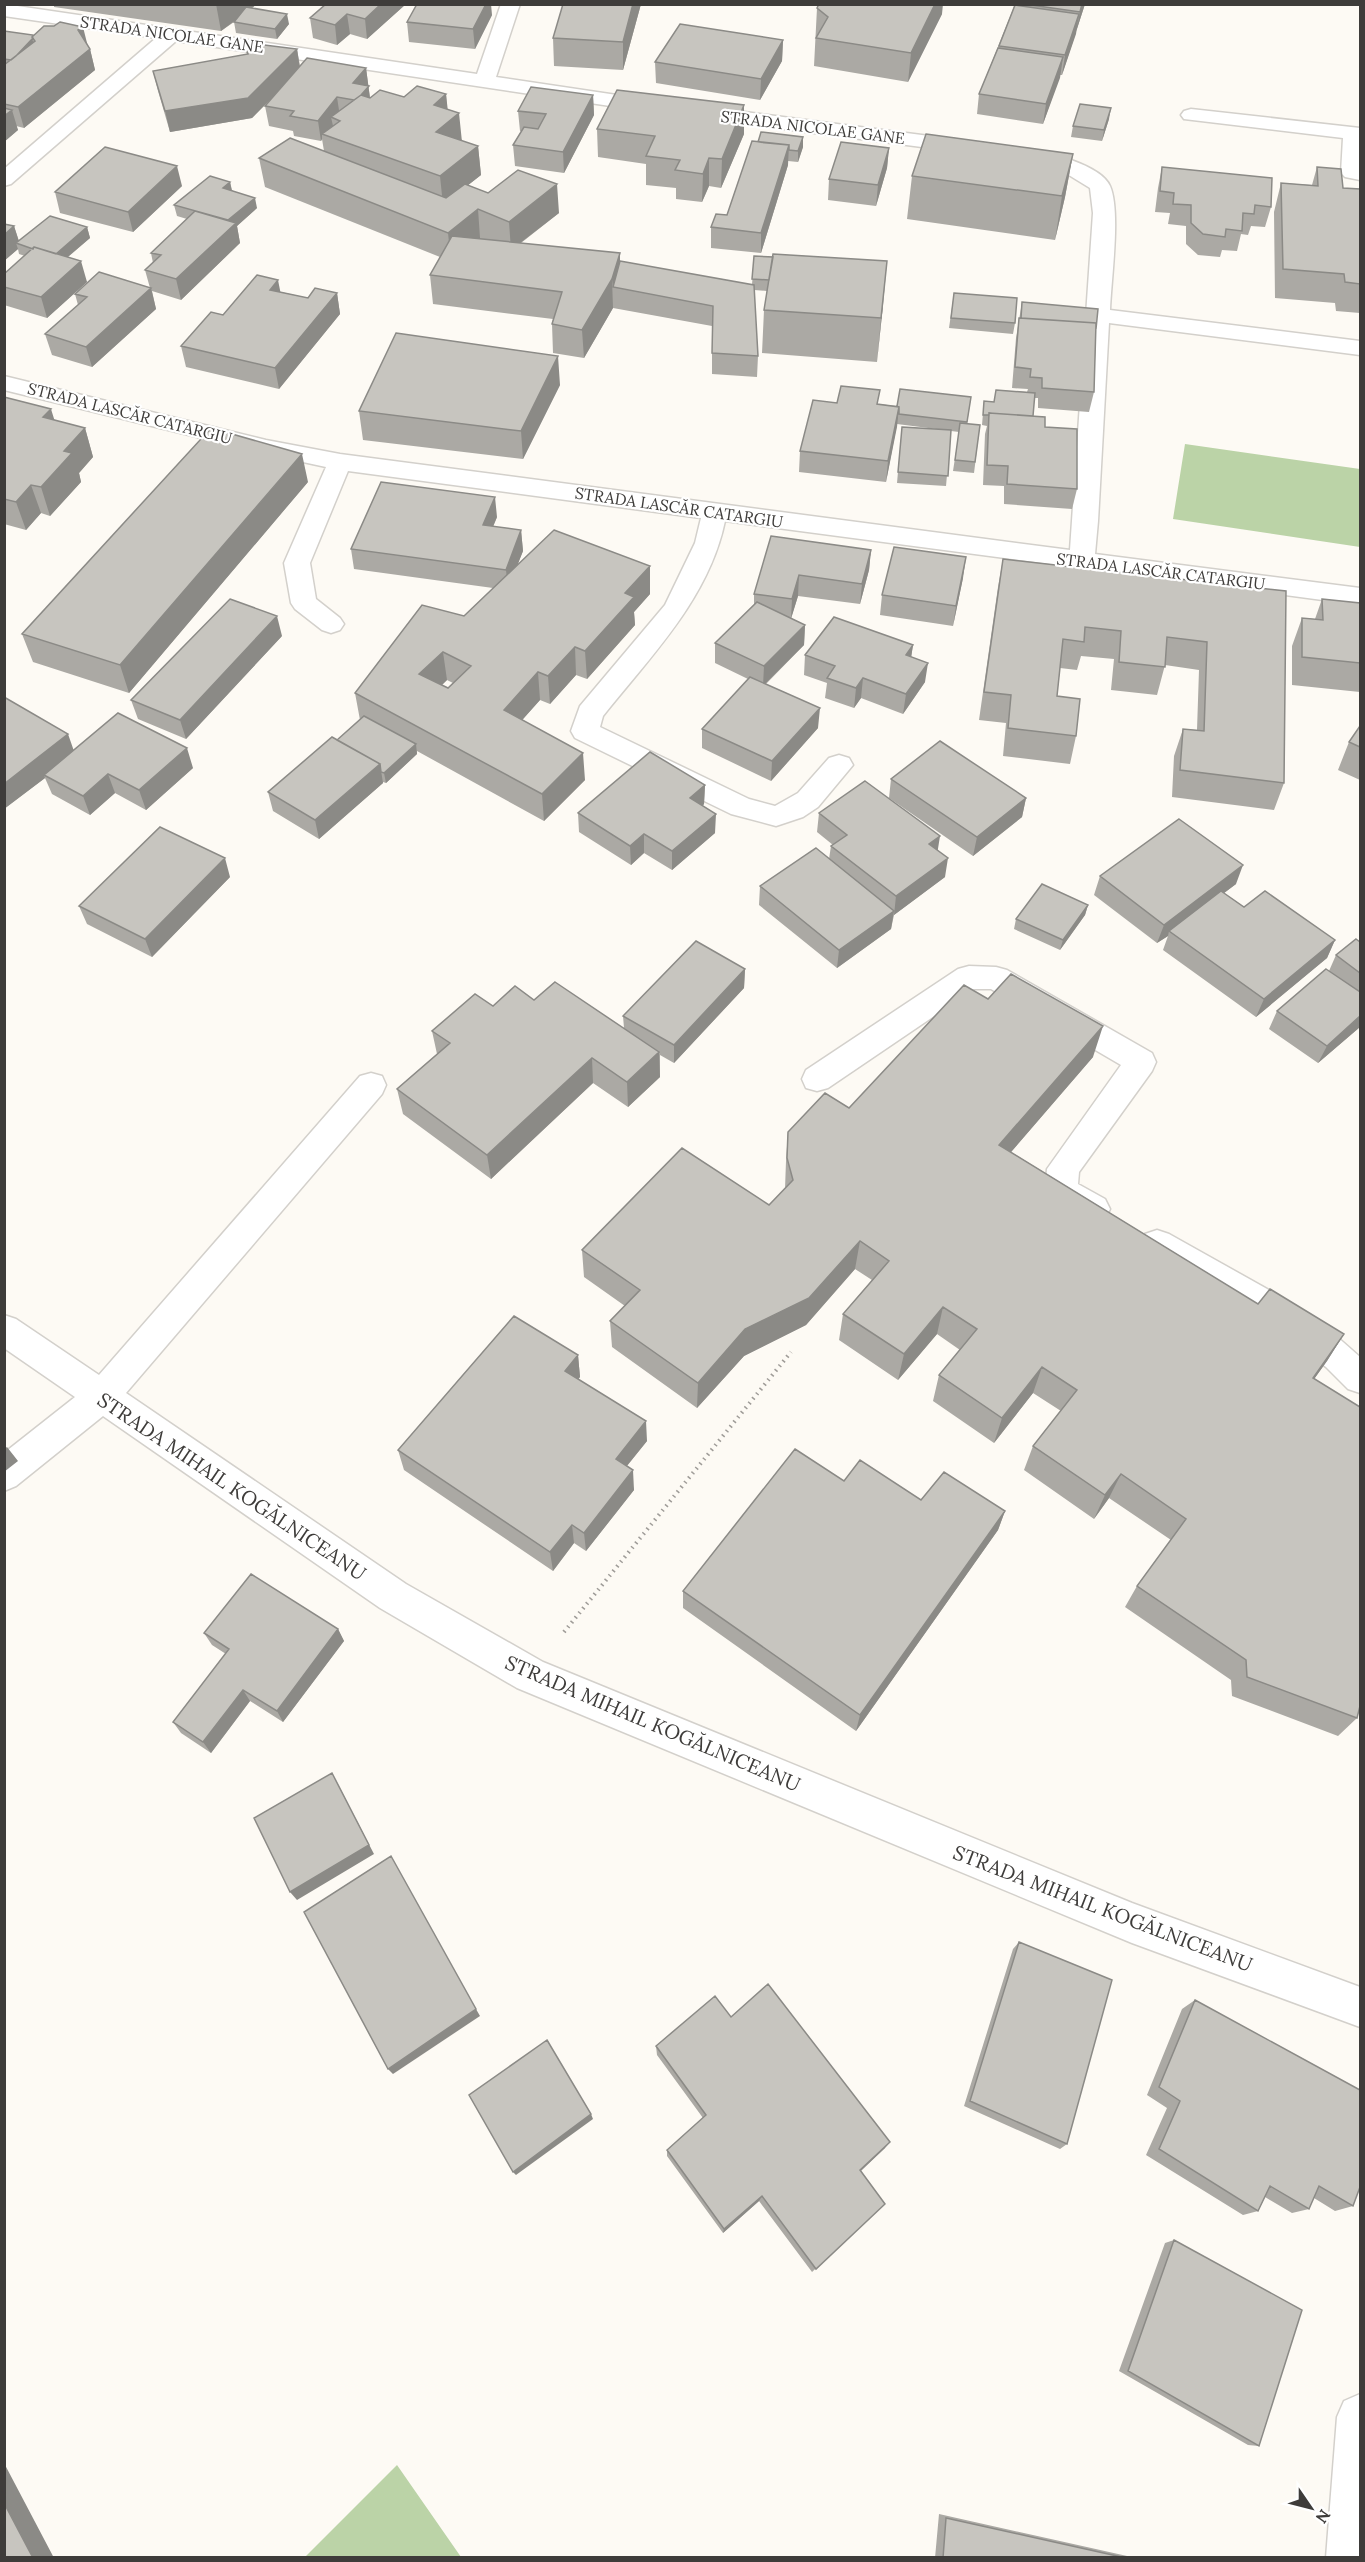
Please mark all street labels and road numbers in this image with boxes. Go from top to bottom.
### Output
street label: STRADA NICOLAE GANE [79,11,265,57]
street label: STRADA NICOLAE GANE [720,106,906,148]
street label: STRADA LASCĂR CATARGIU [26,378,234,448]
street label: STRADA LASCĂR CATARGIU [574,482,784,532]
street label: STRADA LASCĂR CATARGIU [1056,548,1266,594]
street label: STRADA MIHAIL KOGĂLNICEANU [93,1387,371,1585]
street label: STRADA MIHAIL KOGĂLNICEANU [501,1649,805,1797]
street label: STRADA MIHAIL KOGĂLNICEANU [950,1839,1256,1977]

